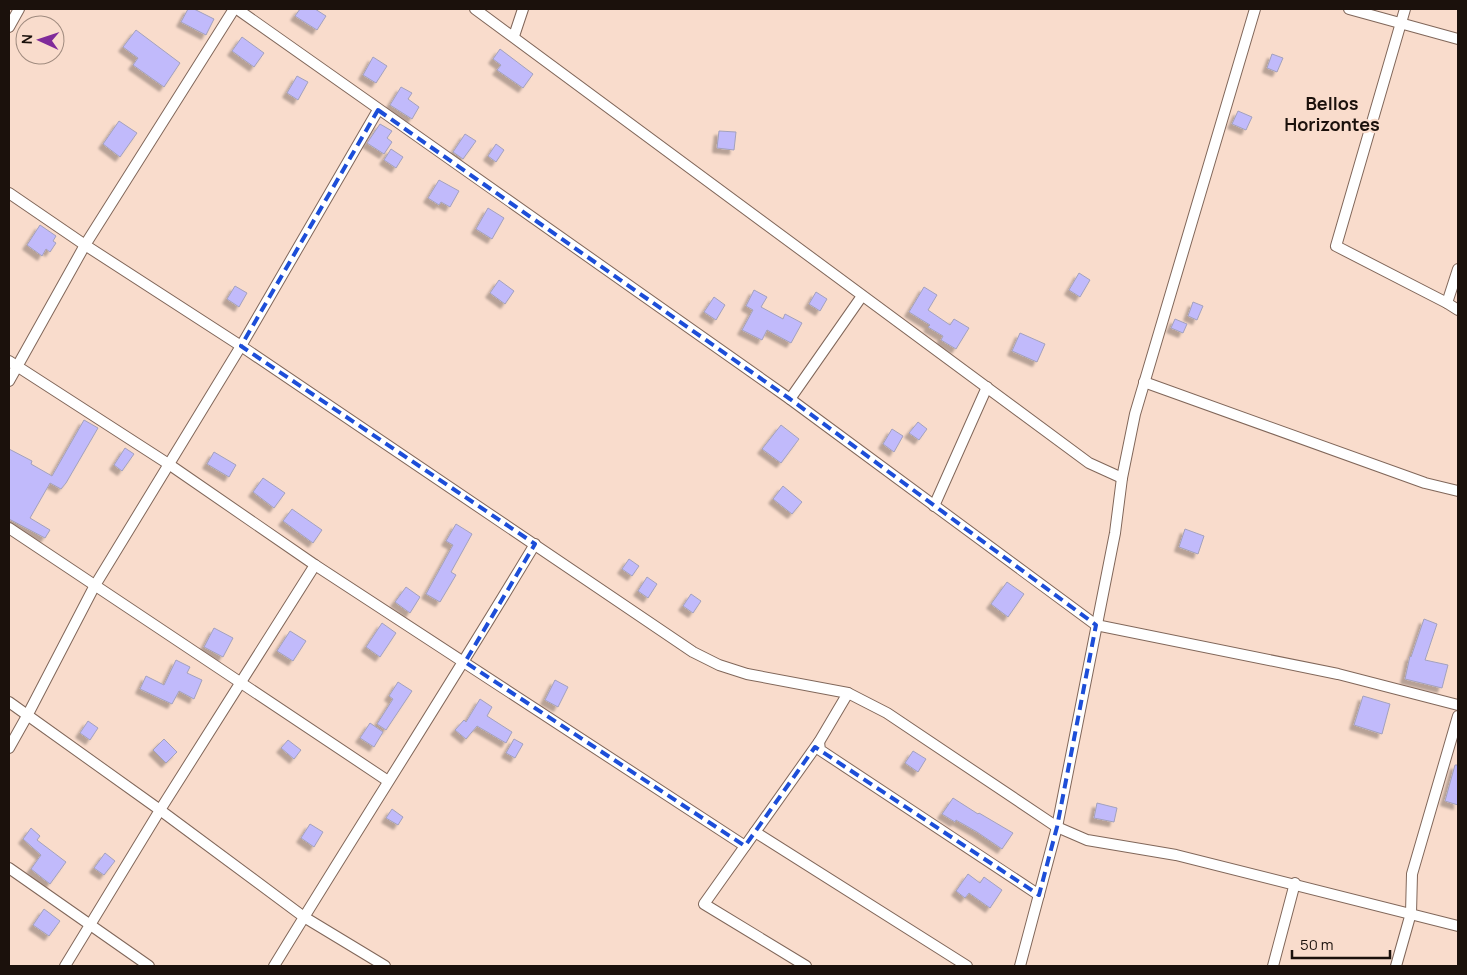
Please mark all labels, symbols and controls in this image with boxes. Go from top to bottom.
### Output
north arrow [15,15,65,65]
text: N [17,34,36,45]
district label: Bellos Horizontes [1284,91,1380,136]
scale bar [1292,928,1390,960]
text: 50 m [1300,934,1334,955]

